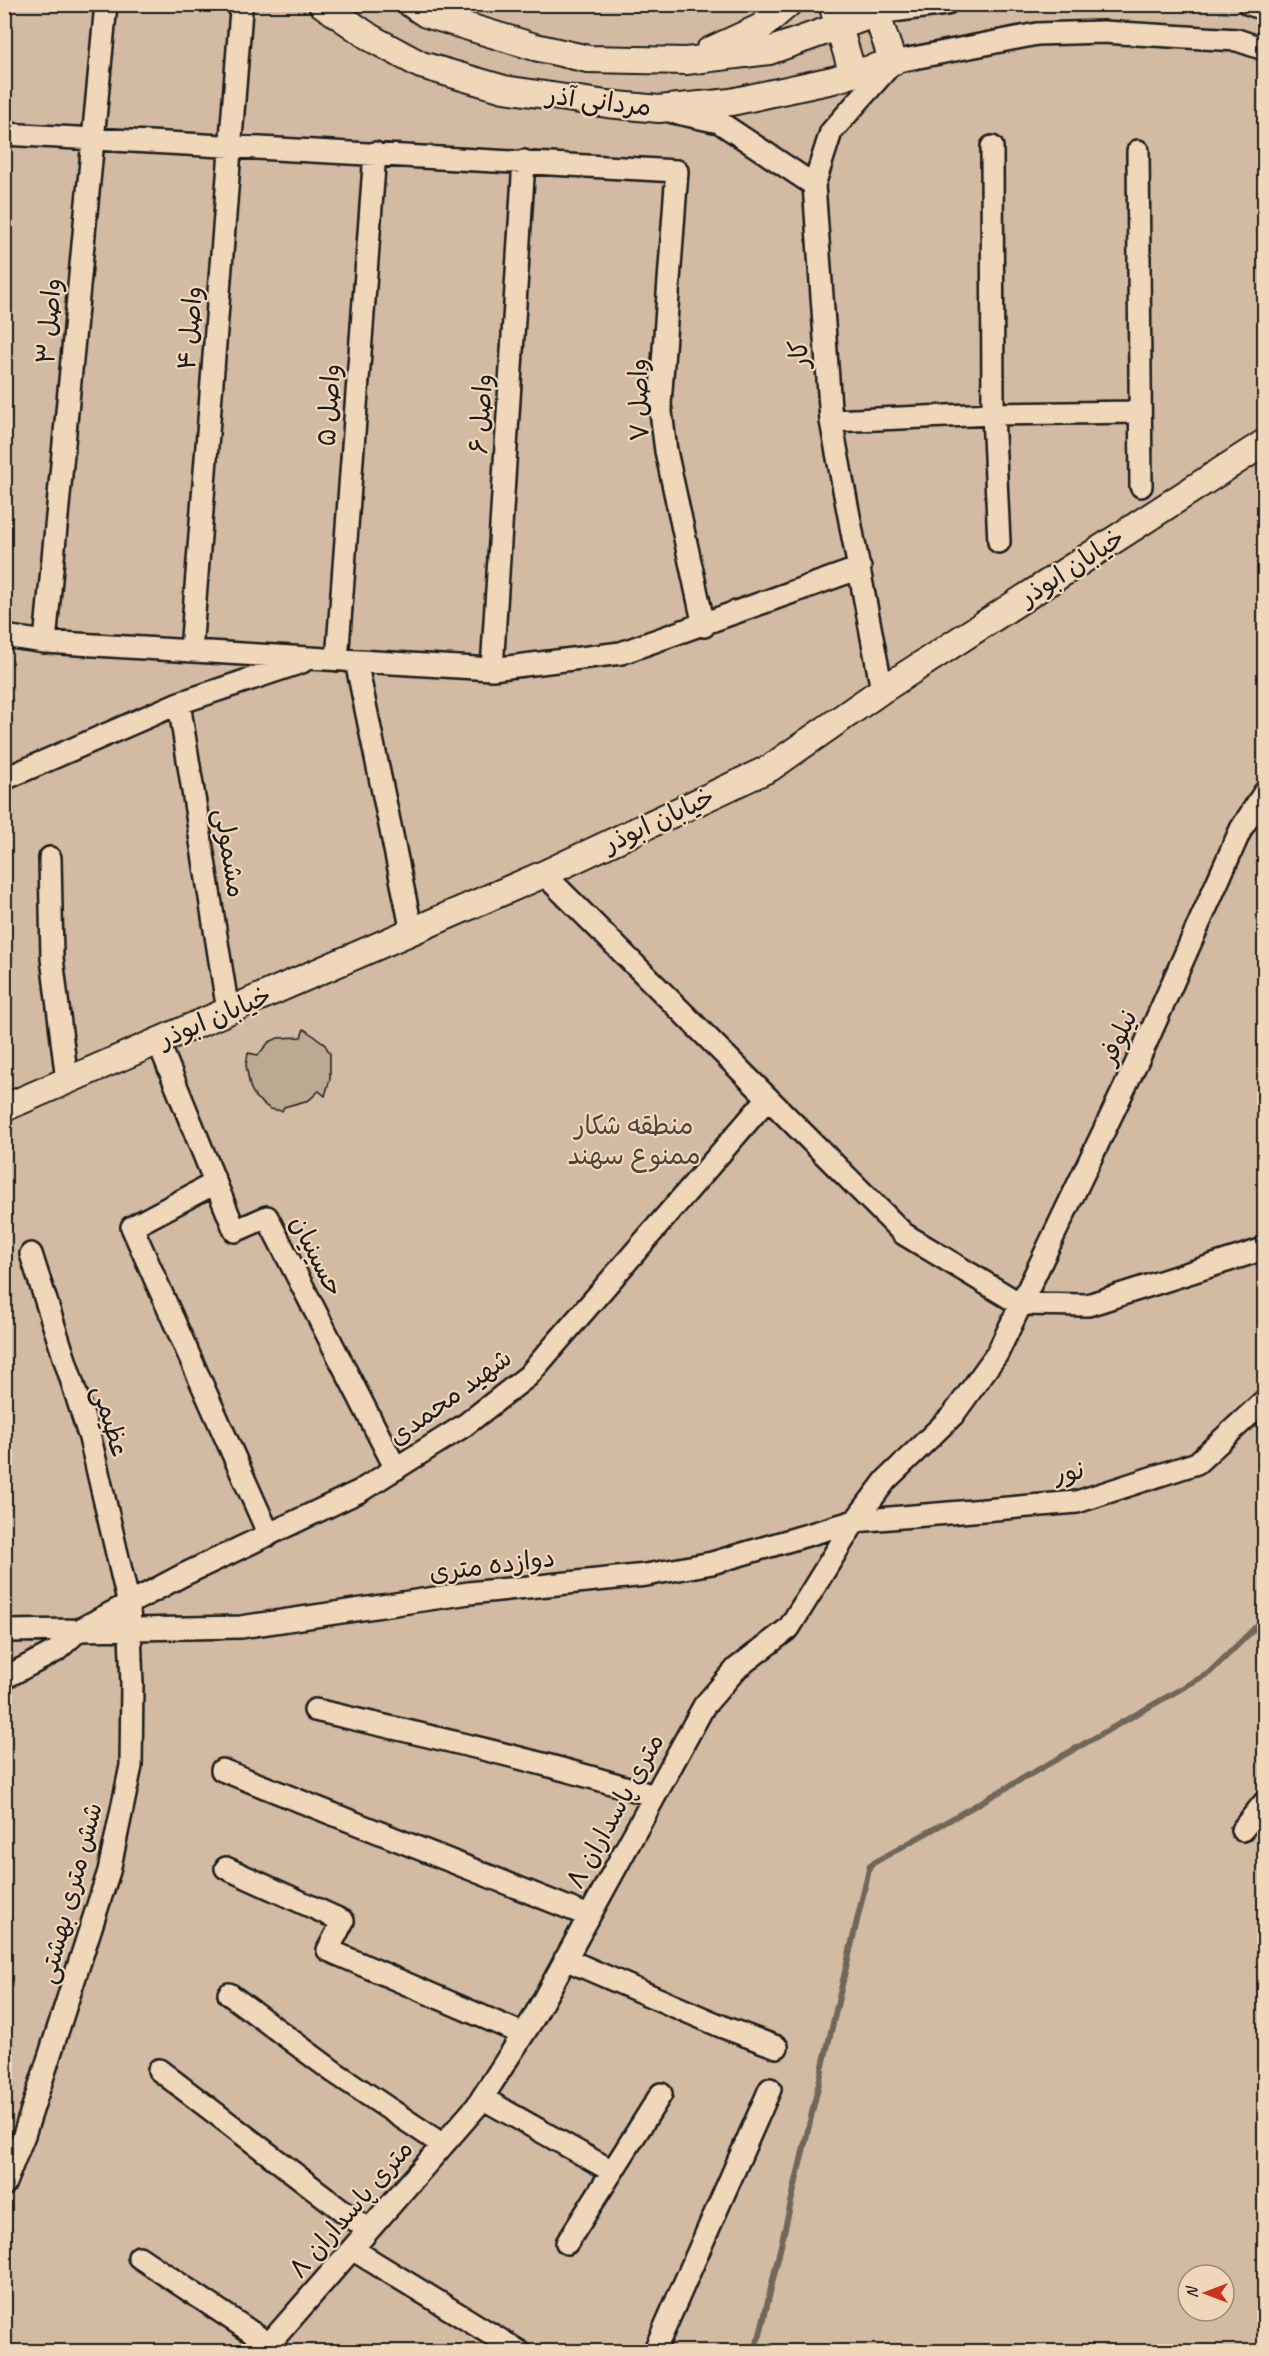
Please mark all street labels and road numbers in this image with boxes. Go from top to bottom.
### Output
street label: مردانی آذر [543,78,653,124]
street label: واصل ۳ [29,277,69,365]
street label: واصل ۴ [170,285,210,371]
street label: کار [782,339,817,371]
street label: واصل ۷ [622,358,656,442]
street label: واصل ۵ [310,363,348,447]
street label: واصل ۶ [462,373,500,455]
street label: خیابان ابوذر [1011,521,1131,614]
street label: خیابان ابوذر [596,780,720,861]
street label: مشمولی [207,806,253,900]
street label: خیابان ابوذر [152,979,276,1056]
street label: نیلوفر [1090,1004,1145,1071]
street label: حسینیان [283,1210,351,1302]
street label: شهید محمدی [382,1341,518,1453]
street label: عظیمی [85,1381,137,1461]
street label: نور [1050,1453,1087,1491]
street label: دوازده متری [427,1541,557,1589]
street label: ۸ متری پاسداران [559,1727,671,1895]
street label: شش متری بهشتی [30,1799,110,1987]
street label: ۸ متری پاسداران [282,2133,420,2285]

